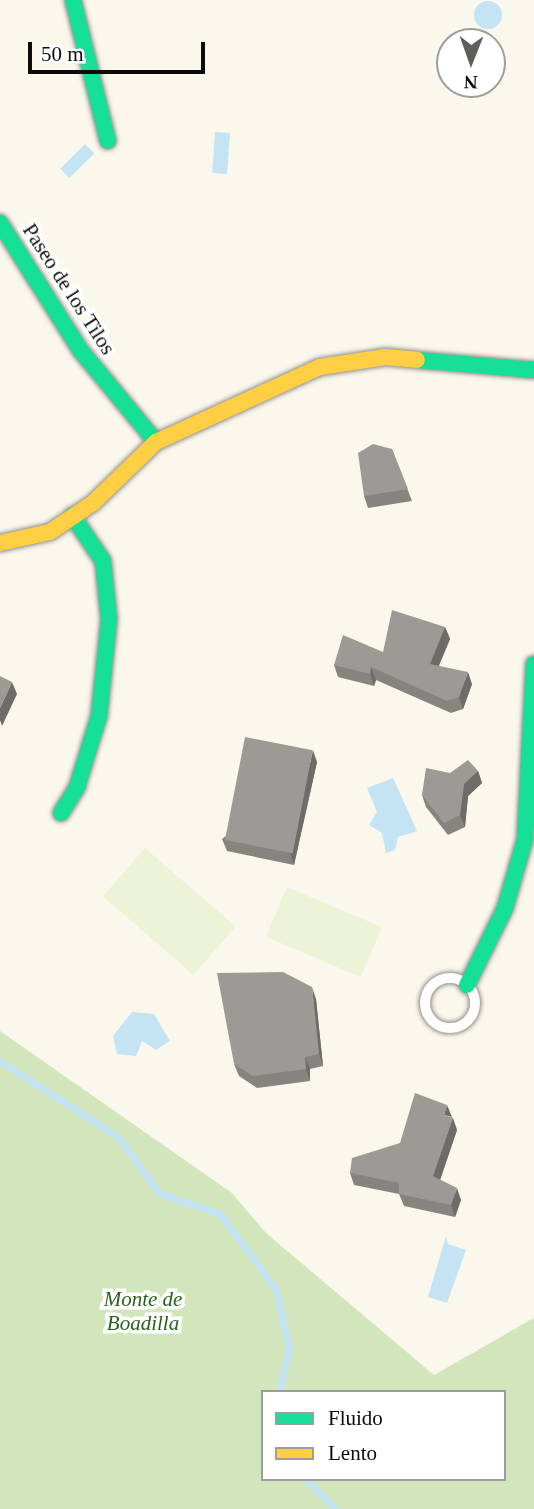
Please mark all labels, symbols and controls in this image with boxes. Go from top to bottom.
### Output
scale bar [32,28,208,72]
north arrow [436,28,506,98]
text: 50 m [41,42,84,66]
text: N [464,72,478,93]
street label: Paseo de los Tilos [17,219,121,359]
park label: Monte de Boadilla [104,1286,182,1336]
legend [261,1390,506,1481]
text: Fluido [328,1406,383,1430]
text: Lento [328,1441,377,1465]

